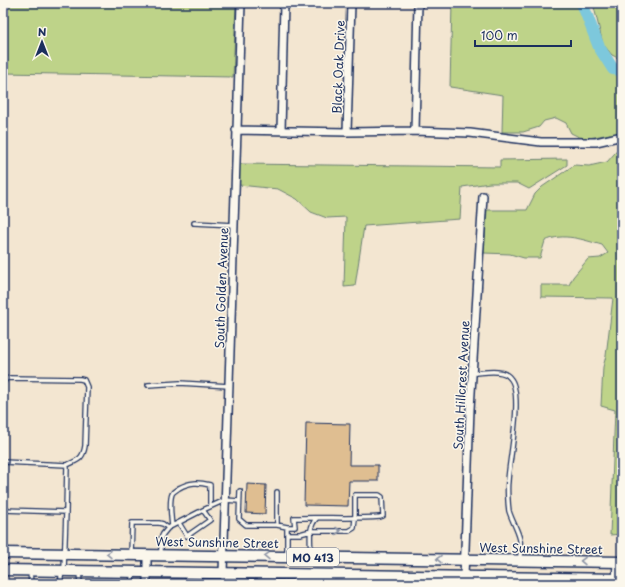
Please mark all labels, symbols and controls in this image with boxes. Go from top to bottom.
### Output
street label: Black Oak Drive [327,20,349,114]
north arrow [22,22,62,62]
scale bar [475,22,571,48]
text: N [38,23,47,40]
text: 100 m [481,26,518,44]
street label: South Golden Avenue [210,227,232,349]
street label: South Hillcrest Avenue [449,319,473,450]
one-way arrow [335,527,341,535]
street label: West Sunshine Street [155,532,279,552]
street label: West Sunshine Street [479,538,603,558]
road number: MO 413 [287,548,339,566]
one-way arrow [106,550,112,558]
one-way arrow [264,552,270,560]
one-way arrow [436,555,442,563]
one-way arrow [580,557,586,565]

